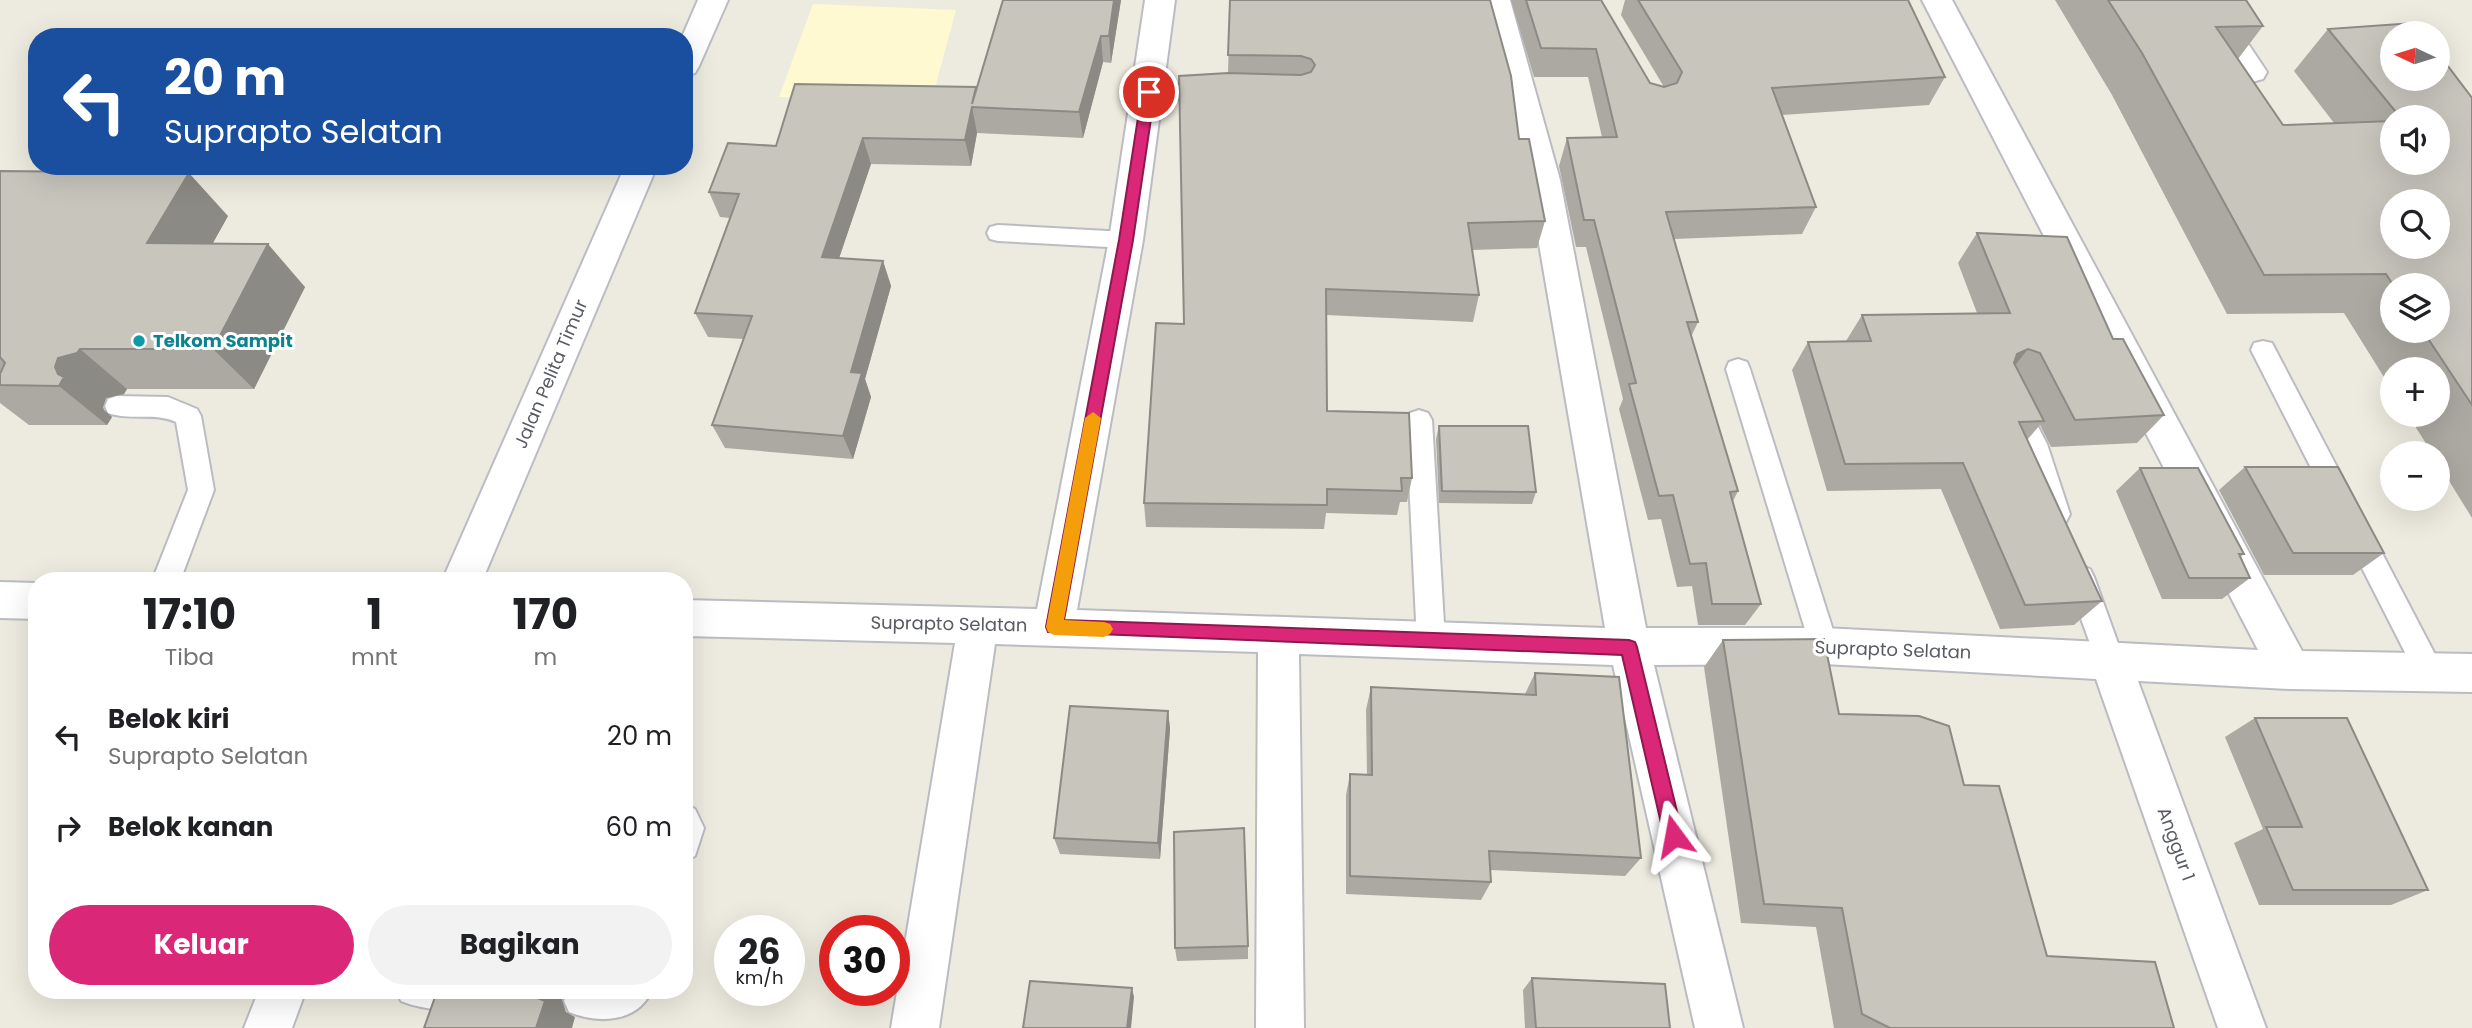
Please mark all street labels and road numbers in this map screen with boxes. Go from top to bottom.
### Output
street label: Jalan Pelita Timur [508,295,593,452]
street label: Suprapto Selatan [870,610,1028,637]
street label: Suprapto Selatan [1814,634,1972,665]
street label: Anggur 1 [2152,803,2201,884]

